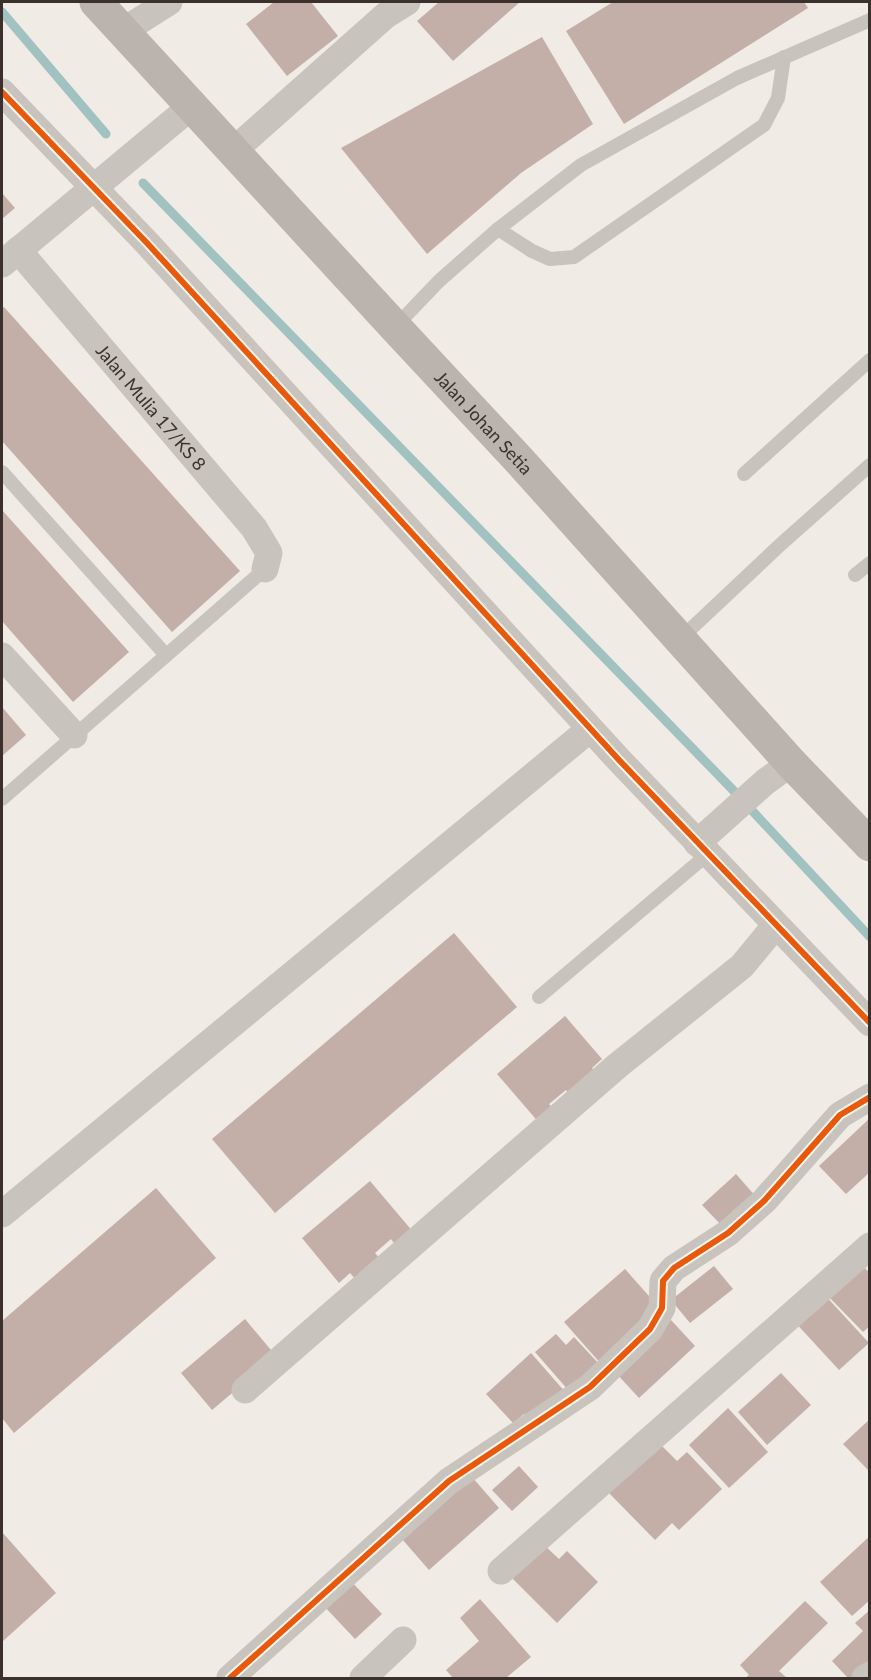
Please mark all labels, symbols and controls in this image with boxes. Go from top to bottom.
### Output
street label: Jalan Mulia 17/KS 8 [92,339,211,475]
street label: Jalan Johan Setia [430,366,538,479]

